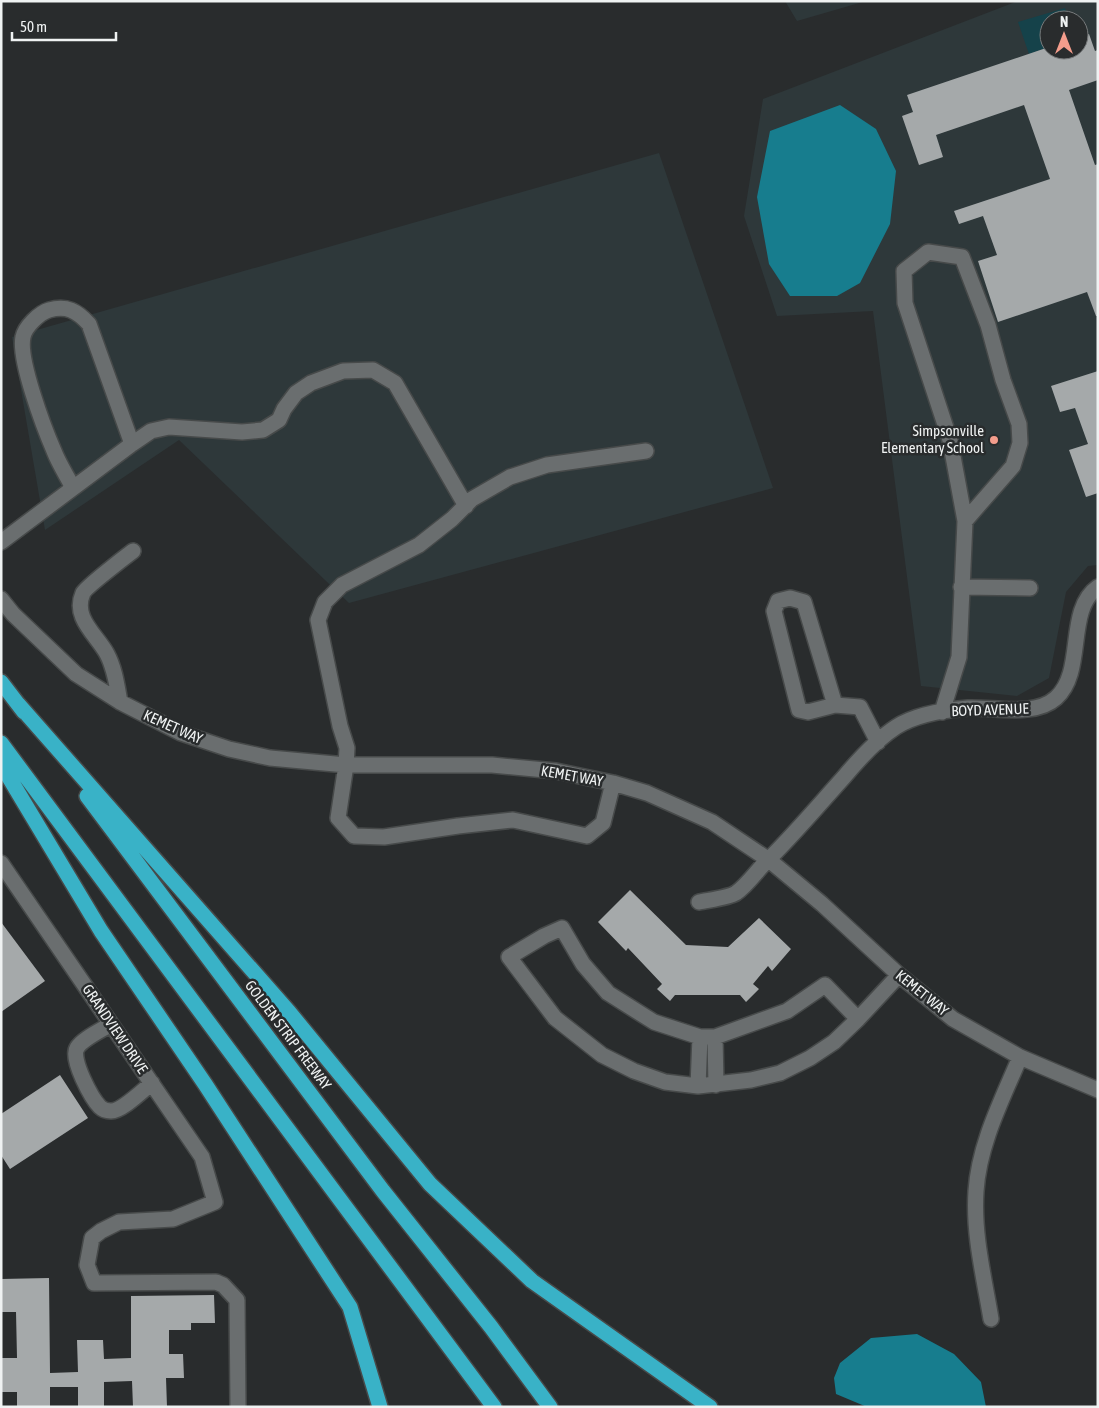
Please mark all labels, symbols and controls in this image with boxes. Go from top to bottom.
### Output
scale bar [12,10,116,42]
north arrow [1039,10,1089,60]
text: N [1060,14,1068,30]
text: 50 m [20,18,47,35]
place label: Simpsonville Elementary School [881,422,984,456]
marker: Simpsonville Elementary School [988,434,1000,446]
street label: BOYD AVENUE [951,700,1030,719]
street label: KEMET WAY [141,706,206,747]
street label: KEMET WAY [540,762,605,789]
street label: KEMET WAY [893,966,952,1019]
street label: GOLDEN STRIP FREEWAY [242,977,335,1093]
street label: GRANDVIEW DRIVE [79,981,152,1077]

